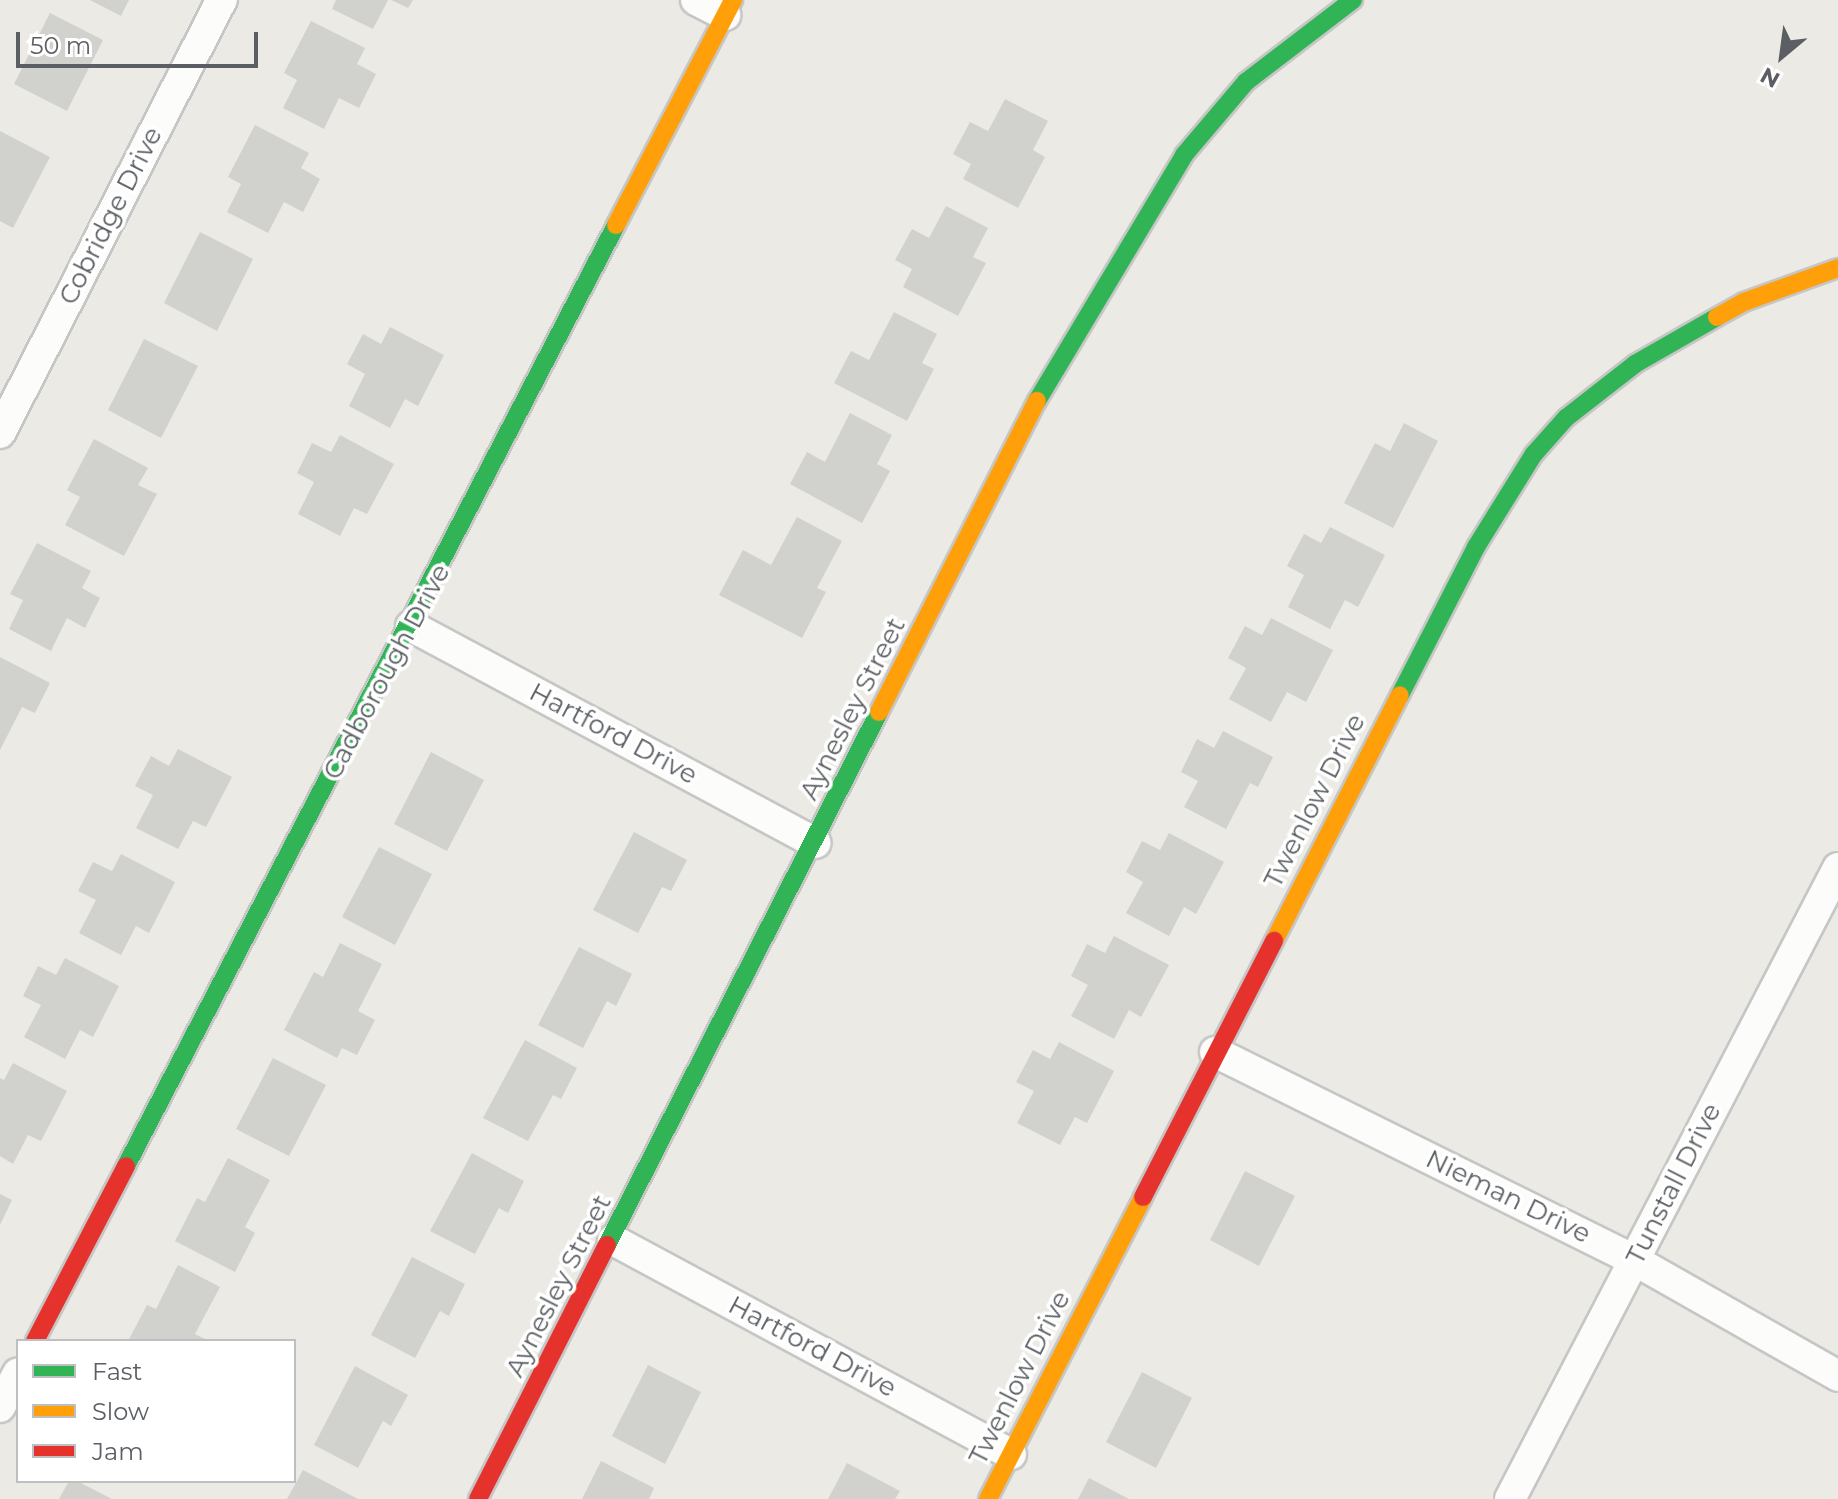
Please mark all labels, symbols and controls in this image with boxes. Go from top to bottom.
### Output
scale bar [20,16,262,66]
north arrow [1742,16,1822,96]
text: 50 m [30,31,91,60]
text: N [1756,61,1784,94]
street label: Cobridge Drive [53,122,169,310]
street label: Cadborough Drive [317,559,457,785]
street label: Aynesley Street [794,613,912,805]
street label: Hartford Drive [524,677,702,791]
street label: Twenlow Drive [1258,709,1372,893]
street label: Tunstall Drive [1620,1098,1728,1270]
street label: Nieman Drive [1421,1144,1595,1250]
street label: Aynesley Street [500,1190,618,1382]
street label: Twenlow Drive [963,1286,1077,1470]
street label: Hartford Drive [723,1290,901,1404]
legend [16,1339,296,1483]
text: Fast [92,1357,142,1386]
text: Slow [92,1397,149,1426]
text: Jam [92,1437,144,1466]

